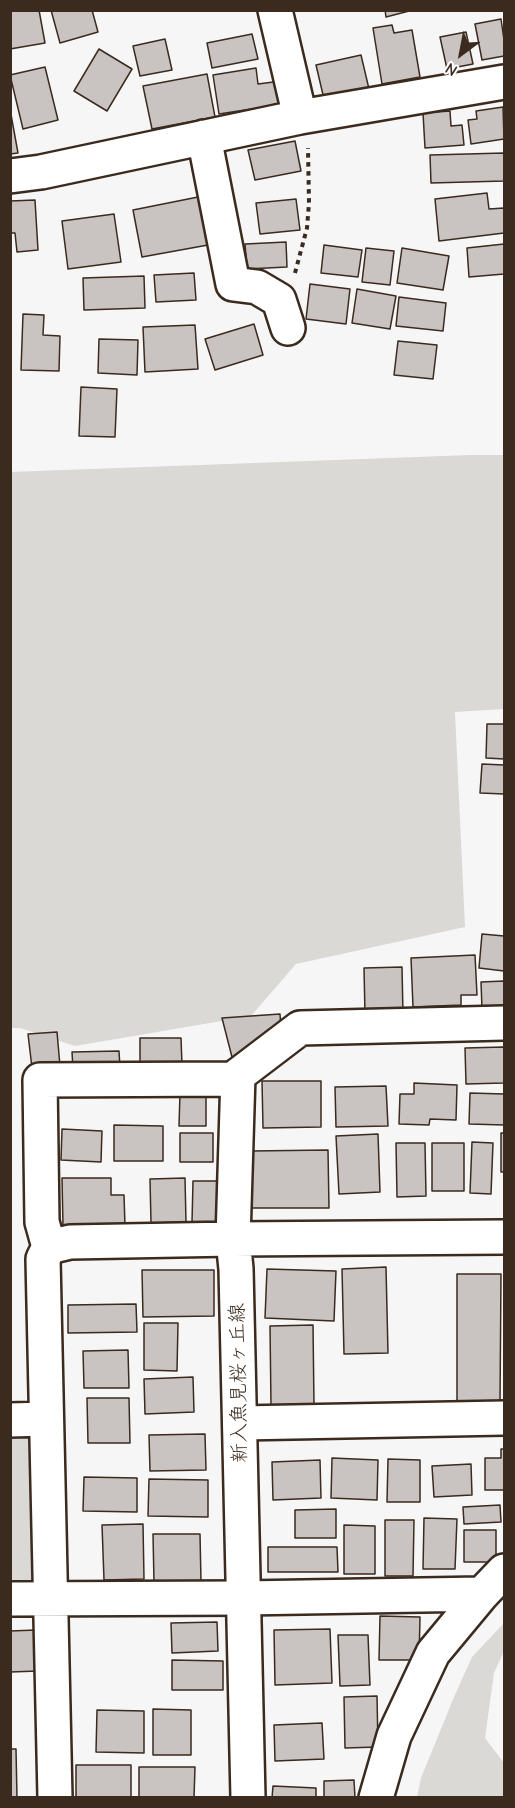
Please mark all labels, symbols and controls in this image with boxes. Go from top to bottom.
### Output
north arrow [431,24,491,84]
text: N [442,59,461,80]
street label: 新入魚見桜ヶ丘線 [226,1303,252,1463]

